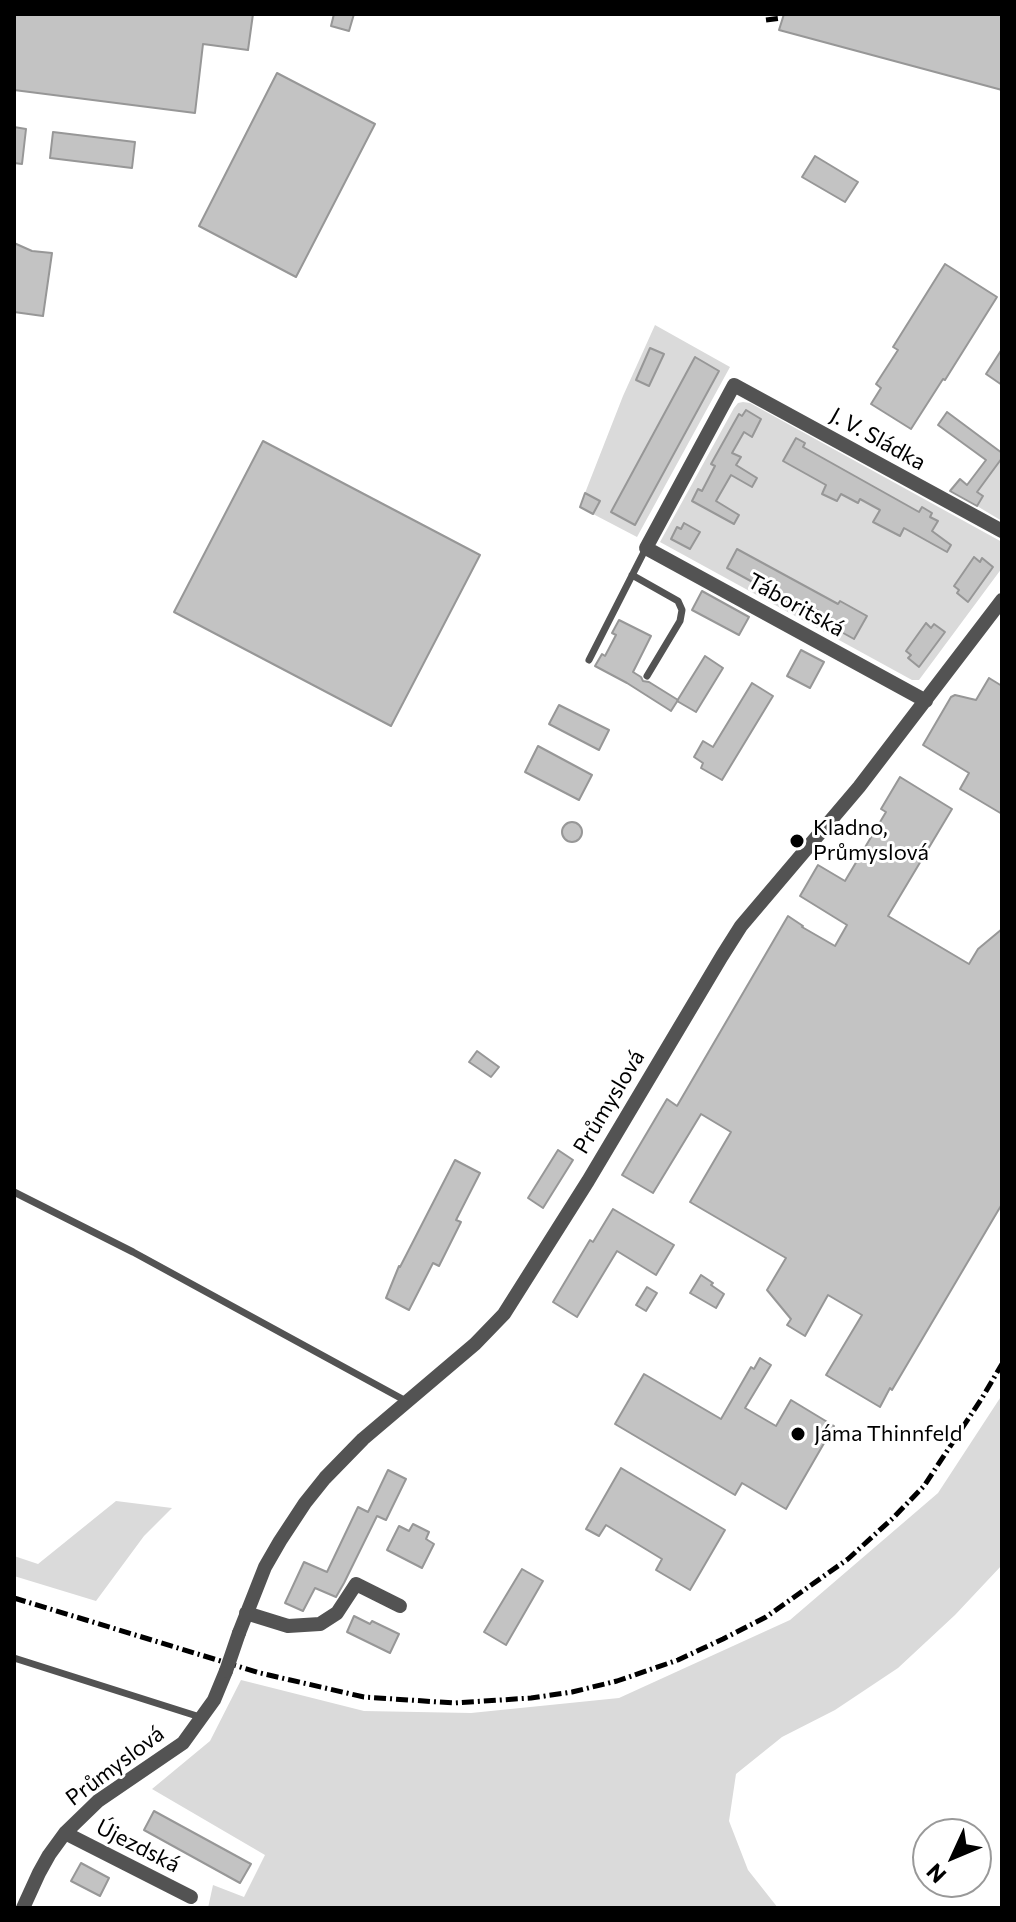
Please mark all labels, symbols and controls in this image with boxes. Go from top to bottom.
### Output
street label: J. V. Sládka [826,402,930,476]
street label: Táboritská [743,568,849,642]
place label: Kladno, Průmyslová [813,815,929,866]
marker: Kladno, Průmyslová [788,832,806,850]
street label: Průmyslová [568,1046,650,1158]
place label: Jáma Thinnfeld [814,1421,962,1447]
marker: Jáma Thinnfeld [789,1425,807,1443]
street label: Průmyslová [61,1721,169,1811]
street label: Újezdská [92,1814,184,1878]
north arrow [912,1818,992,1898]
text: N [920,1858,951,1889]

